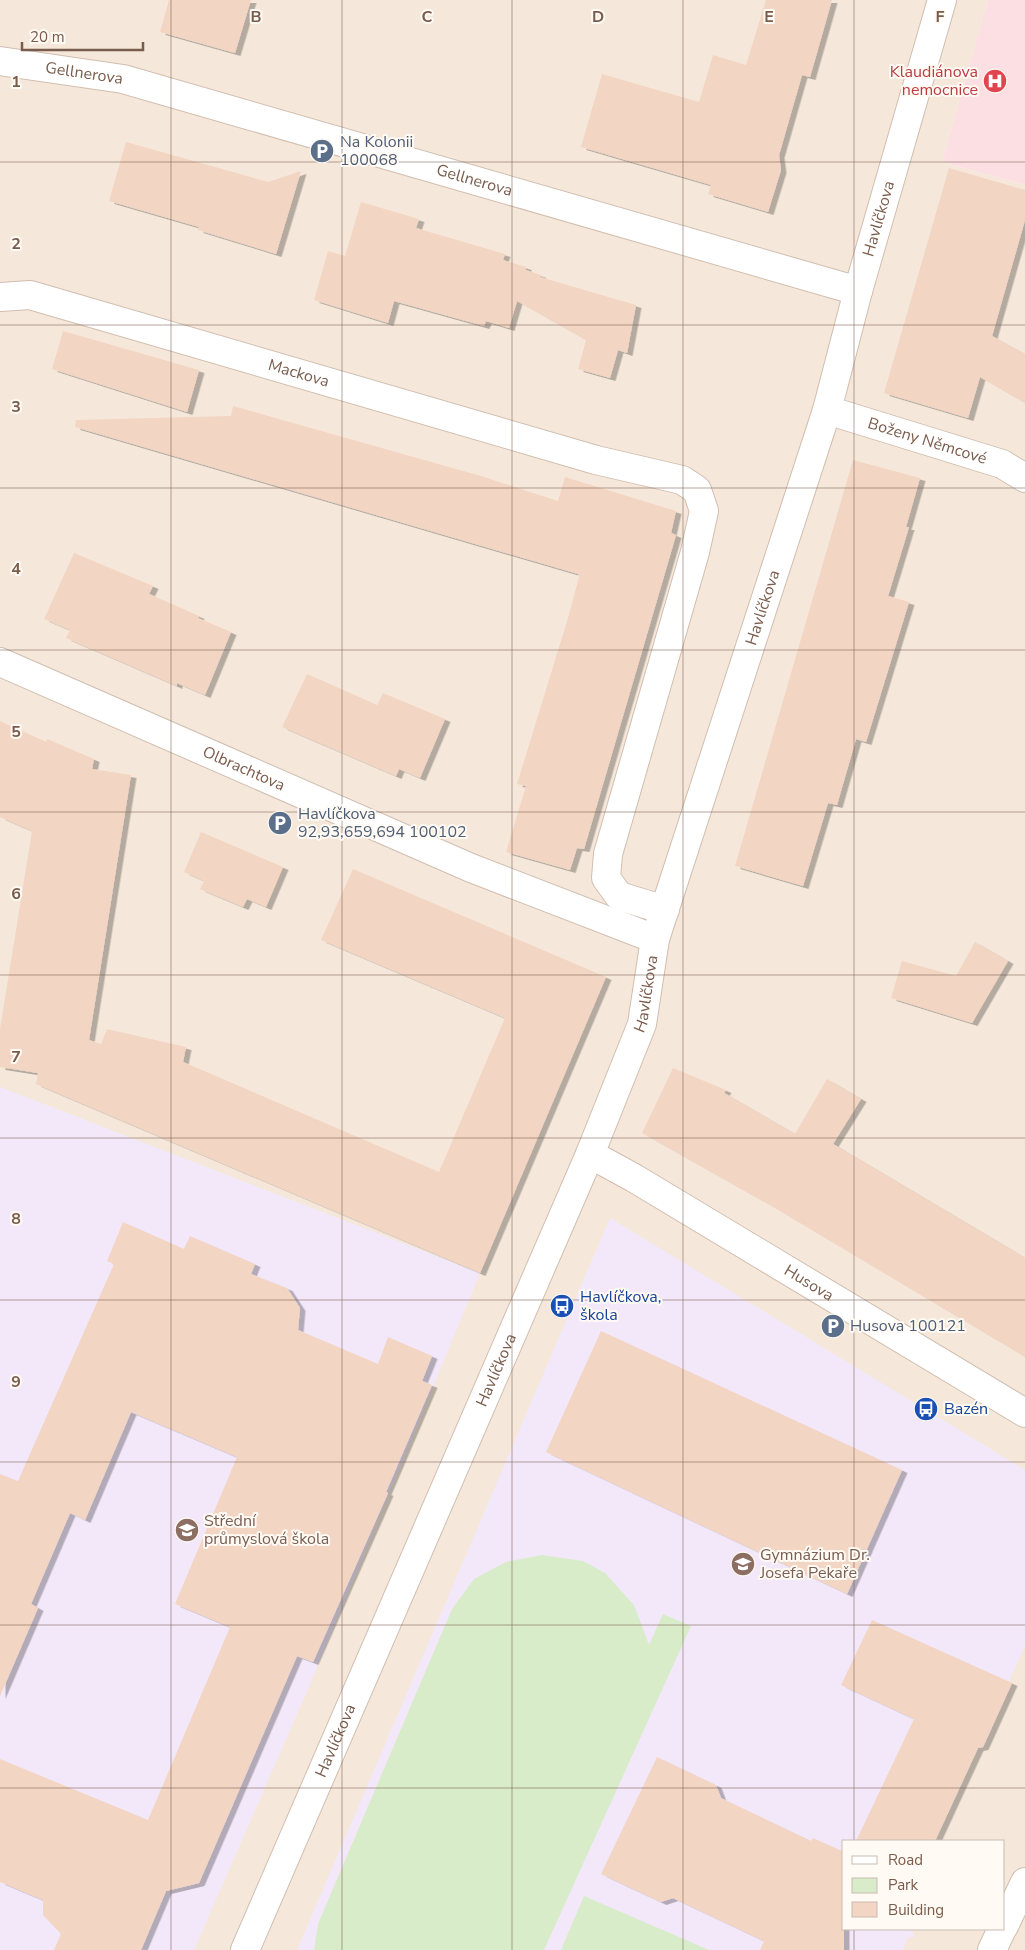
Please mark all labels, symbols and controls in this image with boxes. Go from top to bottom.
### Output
text: B [250,6,262,28]
text: C [422,6,433,28]
text: D [592,6,604,28]
text: E [764,6,774,28]
text: F [936,6,945,28]
scale bar [22,20,144,52]
text: 20 m [30,27,65,47]
street label: Gellnerova [44,57,124,90]
place label: Klaudiánova nemocnice [890,61,978,101]
hospital icon: Klaudiánova nemocnice [982,68,1008,94]
text: 1 [11,71,21,93]
place label: Na Kolonii 100068 [340,131,413,171]
parking icon: Na Kolonii 100068 [309,138,335,164]
street label: Gellnerova [434,159,515,202]
street label: Havlíčkova [857,178,900,259]
text: 2 [11,233,21,255]
street label: Mackova [266,354,332,393]
text: 3 [11,396,21,418]
street label: Boženy Němcové [865,412,990,470]
text: 4 [11,558,21,580]
street label: Havlíčkova [740,567,785,648]
text: 5 [11,721,21,743]
street label: Olbrachtova [199,741,288,796]
place label: Havlíčkova 92,93,659,694 100102 [298,803,467,843]
parking icon: Havlíčkova 92,93,659,694 100102 [267,810,293,836]
text: 6 [11,883,21,905]
street label: Havlíčkova [629,954,663,1036]
text: 7 [11,1046,21,1068]
text: 8 [11,1208,21,1230]
street label: Husova [780,1260,838,1306]
place label: Havlíčkova, škola [580,1286,661,1326]
bus stop icon: Havlíčkova, škola [549,1293,575,1319]
parking icon: Husova 100121 [820,1313,846,1339]
place label: Husova 100121 [850,1315,966,1337]
street label: Havlíčkova [471,1330,522,1410]
text: 9 [11,1371,21,1393]
bus stop icon: Bazén [913,1396,939,1422]
place label: Bazén [944,1398,988,1420]
place label: Střední průmyslová škola [204,1510,329,1550]
school or university icon: Střední průmyslová škola [174,1517,200,1543]
place label: Gymnázium Dr. Josefa Pekaře [759,1544,870,1584]
school or university icon: Gymnázium Dr. Josefa Pekaře [730,1551,756,1577]
street label: Havlíčkova [310,1701,361,1781]
legend [842,1840,1005,1930]
text: Road [888,1850,923,1870]
text: Park [888,1875,918,1895]
text: Building [888,1900,944,1920]

